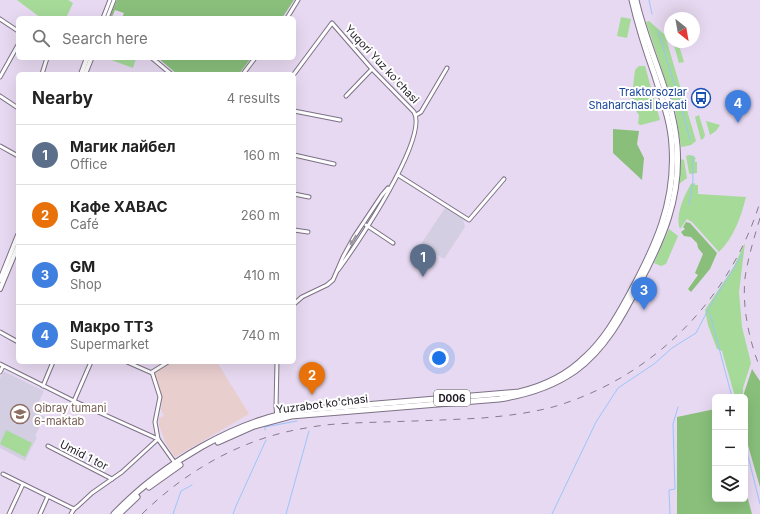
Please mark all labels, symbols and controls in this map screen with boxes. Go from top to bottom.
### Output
north arrow [664,12,700,48]
search box [16,16,296,60]
street label: Yuqori Yuz ko'chasi [342,22,422,106]
icon: search [30,27,52,49]
text: Search here [62,29,148,48]
place label: Traktorsozlar Shaharchasi bekati [588,85,687,112]
bus stop icon: Traktorsozlar Shaharchasi bekati [690,87,712,109]
text: Nearby [32,88,93,108]
text: 4 results [227,90,280,106]
pin: 4 [725,90,751,123]
text: Магик лайбел [70,137,175,156]
text: 1 [42,147,48,163]
text: 160 m [243,147,280,163]
text: Office [70,156,107,172]
text: Кафе ХАВАС [70,197,168,216]
text: 2 [41,207,49,223]
text: 260 m [241,207,280,223]
text: Café [70,216,99,232]
one-way arrow [349,235,357,245]
pin: 1 [410,244,436,277]
text: GM [70,257,95,276]
text: 3 [41,267,49,283]
text: 410 m [243,267,280,283]
text: Shop [70,276,102,292]
pin: 3 [631,277,657,310]
text: Макро ТТЗ [70,317,153,336]
text: 4 [41,327,49,343]
text: 740 m [242,327,280,343]
text: Supermarket [70,336,149,352]
your location [429,348,449,368]
pin: 2 [299,362,325,395]
road number: D006 [434,390,470,406]
street label: Yuzrabot ko'chasi [275,391,369,417]
map controls [712,394,748,502]
button: + [712,394,748,430]
place label: Qibray tumani 6-maktab [34,401,106,428]
school or university icon: Qibray tumani 6-maktab [9,403,31,425]
button: − [712,430,748,466]
street label: Umid 1 tor [58,437,110,473]
button: layers [712,466,748,502]

